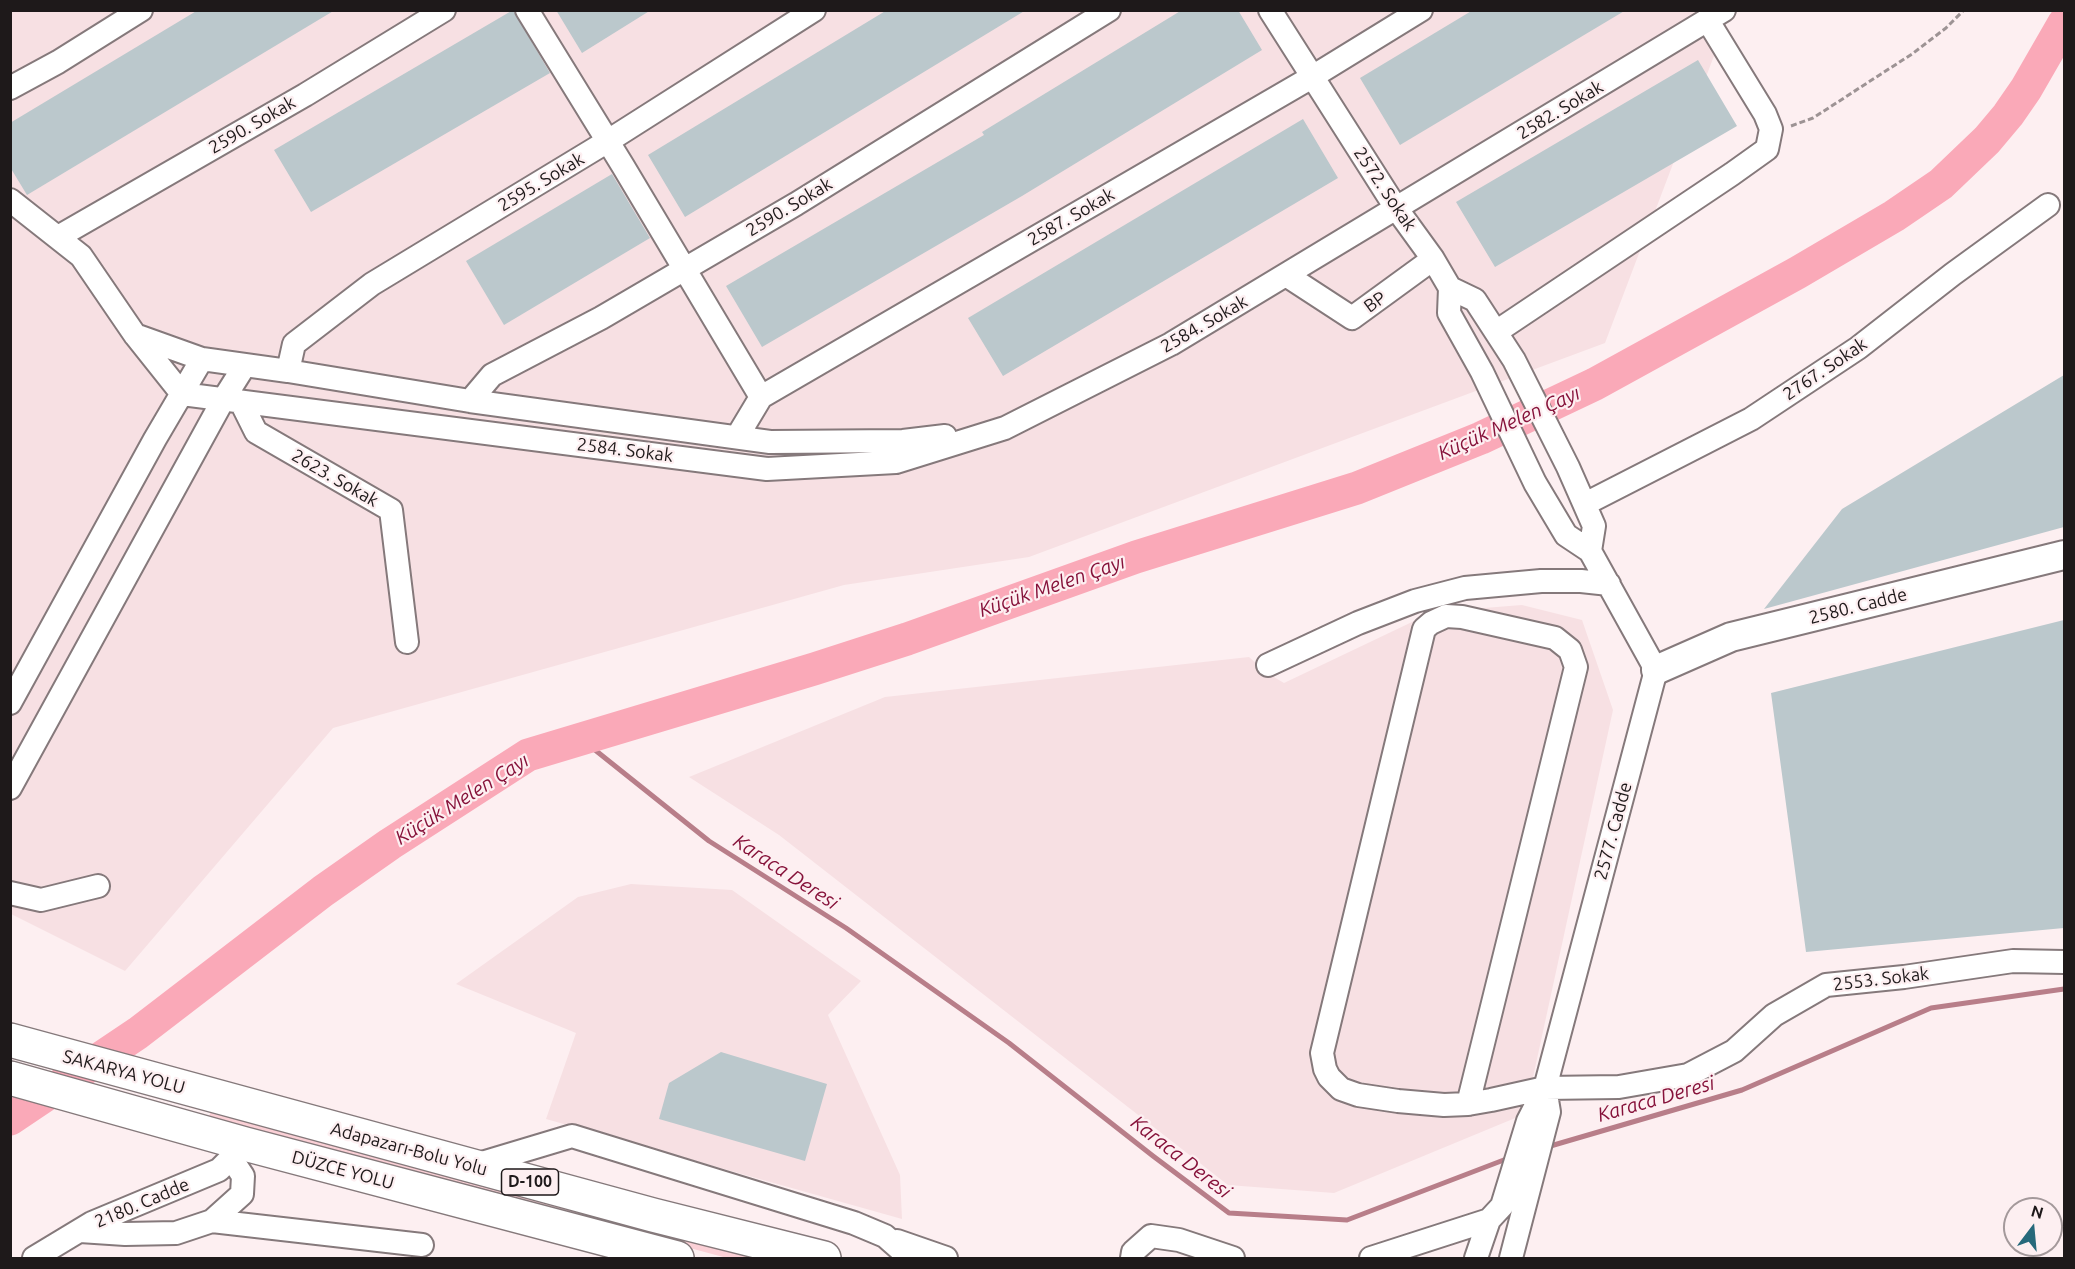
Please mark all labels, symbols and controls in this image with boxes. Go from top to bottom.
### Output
street label: 2582. Sokak [1513,76,1607,144]
street label: 2590. Sokak [205,92,299,158]
street label: 2572. Sokak [1349,143,1421,235]
street label: 2595. Sokak [494,148,588,216]
street label: 2590. Sokak [742,173,836,241]
street label: 2587. Sokak [1024,184,1118,250]
street label: BP [1360,287,1390,317]
street label: 2584. Sokak [1157,291,1251,357]
street label: 2767. Sokak [1779,333,1871,405]
water label: Küçük Melen Çayı [1434,381,1584,465]
street label: 2584. Sokak [576,433,674,467]
street label: 2623. Sokak [288,445,382,511]
water label: Küçük Melen Çayı [976,550,1128,622]
street label: 2580. Cadde [1807,583,1909,629]
water label: Küçük Melen Çayı [391,748,533,850]
street label: 2577. Cadde [1590,780,1636,882]
water label: Karaca Deresi [729,829,843,915]
street label: 2553. Sokak [1832,962,1930,996]
street label: SAKARYA YOLU [61,1045,187,1099]
water label: Karaca Deresi [1595,1071,1717,1127]
water label: Karaca Deresi [1126,1110,1236,1204]
street label: Adapazarı-Bolu Yolu [328,1118,490,1180]
street label: DÜZCE YOLU [289,1146,397,1194]
road number: D-100 [502,1169,558,1195]
street label: 2180. Cadde [92,1173,192,1233]
north arrow [2003,1197,2063,1257]
text: N [2029,1201,2046,1222]

